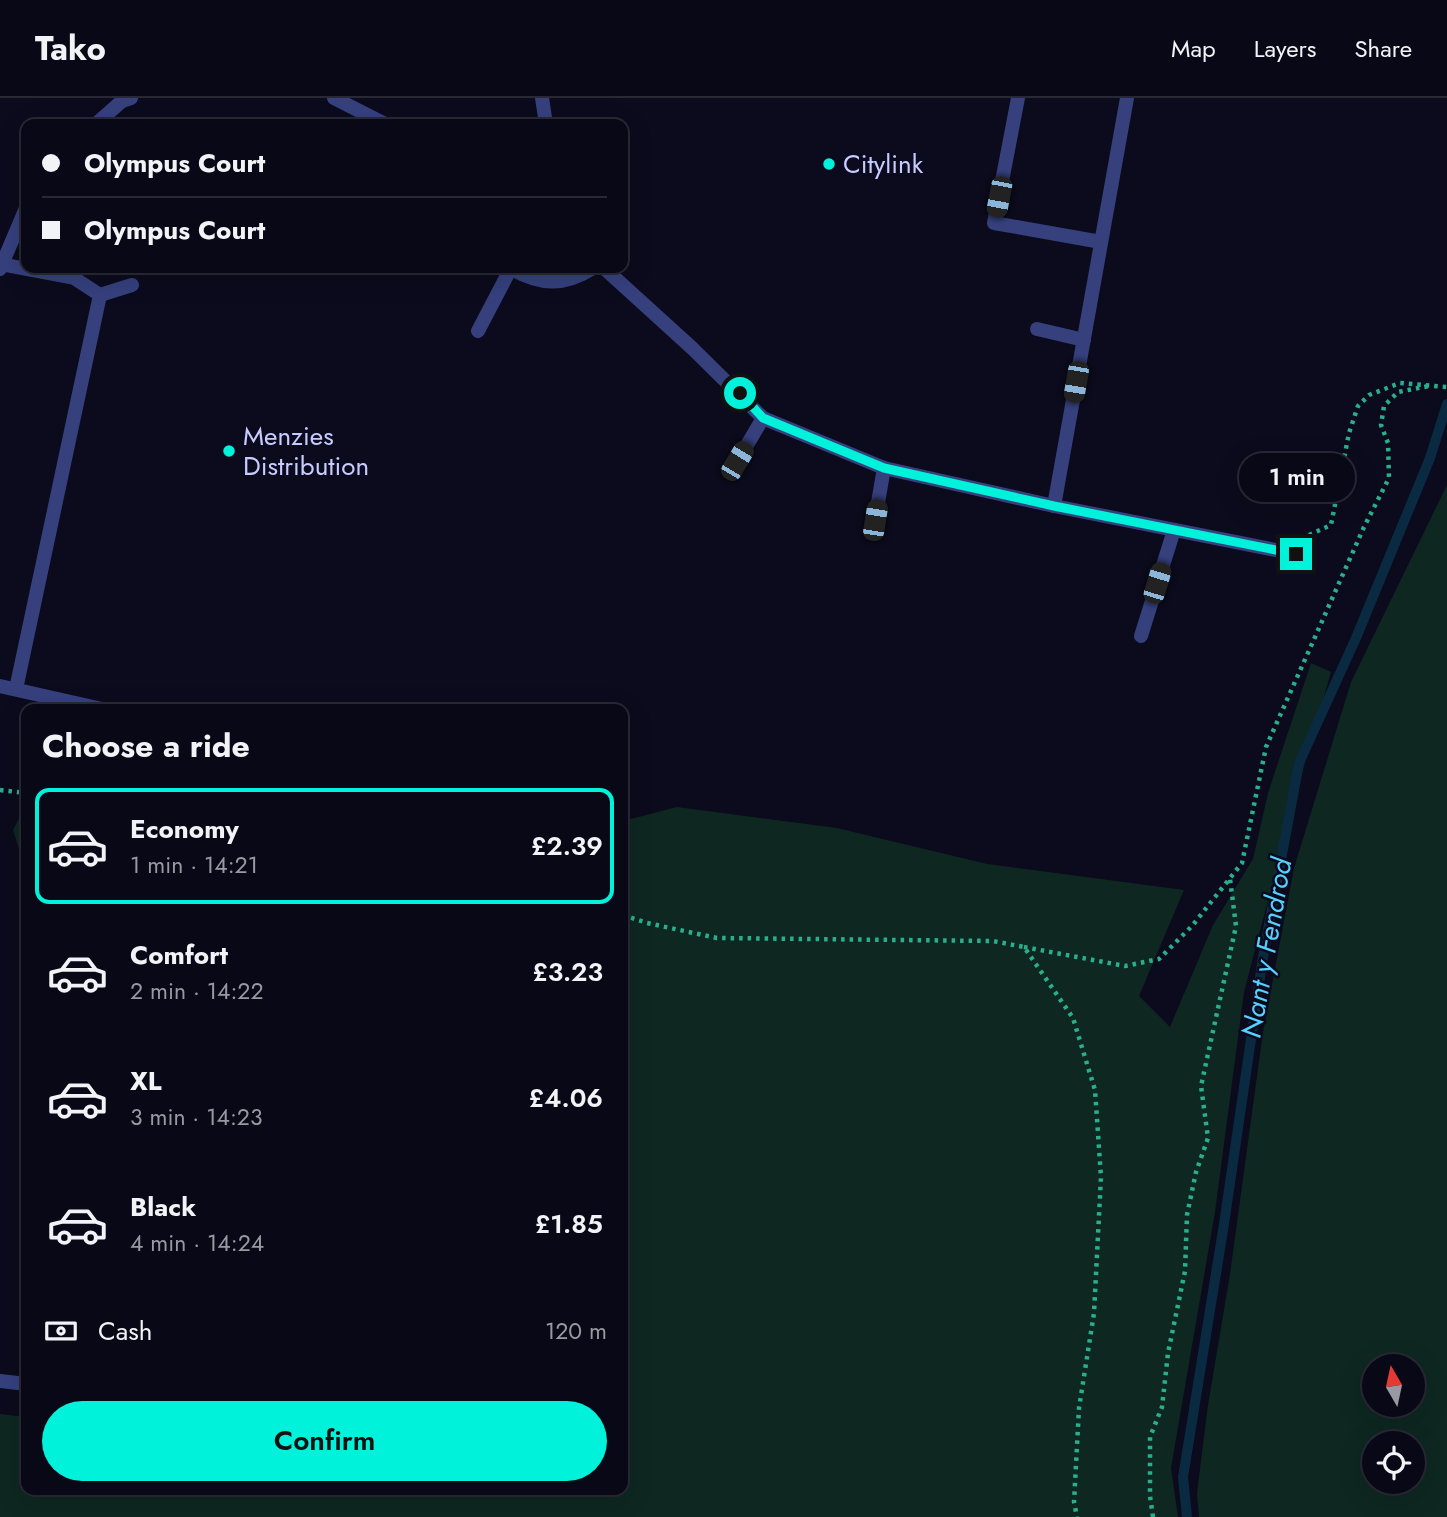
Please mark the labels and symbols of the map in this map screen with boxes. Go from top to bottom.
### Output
place label: Citylink [843,145,924,183]
marker: Citylink [821,156,837,172]
car [985,174,1014,220]
car [1063,359,1090,405]
route start [724,377,756,409]
place label: Menzies Distribution [243,417,369,485]
car [718,438,757,484]
marker: Menzies Distribution [221,443,237,459]
callout: 1 min [1238,452,1354,502]
car [862,498,889,542]
route end [1280,538,1312,570]
car [1141,560,1174,606]
water label: Nant y Fendrod [1231,854,1303,1041]
north arrow [1362,1354,1424,1418]

